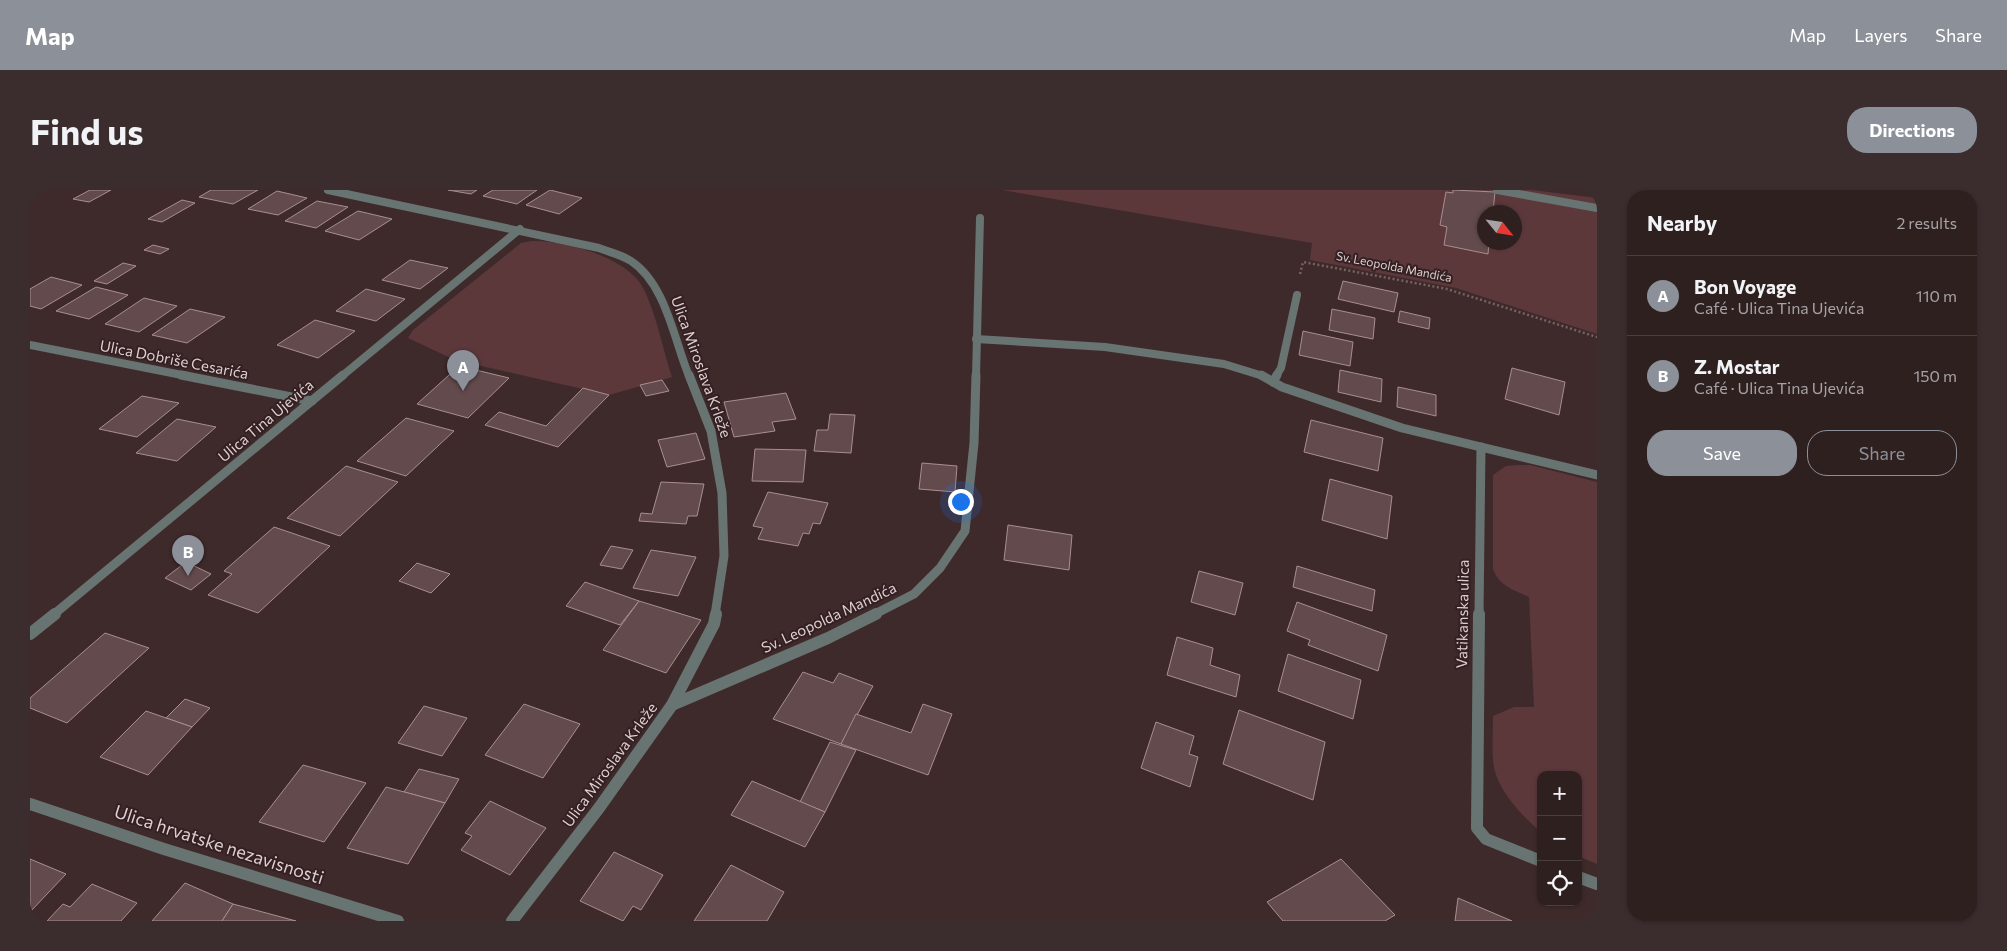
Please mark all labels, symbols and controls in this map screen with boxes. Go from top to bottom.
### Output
text: Map [25,21,75,50]
text: Map [1789,24,1826,46]
text: Layers [1854,24,1907,46]
text: Share [1935,24,1982,46]
button: Directions [1847,107,1977,153]
text: Find us [30,109,144,152]
north arrow [1477,205,1522,250]
text: Nearby [1647,210,1717,235]
text: 2 results [1896,213,1957,232]
street label: Sv. Leopolda Mandića [1335,248,1453,284]
text: Bon Voyage [1694,275,1796,298]
text: A [1657,286,1669,305]
text: 110 m [1916,286,1957,305]
street label: Ulica Miroslava Krleže [668,293,736,440]
text: Café · Ulica Tina Ujevića [1694,298,1864,317]
street label: Ulica Dobriše Cesarića [98,336,250,382]
pin: A [447,350,479,391]
text: Z. Mostar [1694,355,1780,378]
text: B [1658,366,1668,385]
text: 150 m [1914,366,1957,385]
street label: Ulica Tina Ujevića [214,375,317,465]
text: Café · Ulica Tina Ujevića [1694,378,1864,397]
button: Save [1647,430,1797,476]
button: Share [1807,430,1957,476]
your location [948,489,974,515]
pin: B [172,535,204,576]
street label: Vatikanska ulica [1452,559,1472,669]
street label: Sv. Leopolda Mandića [758,578,899,656]
street label: Ulica Miroslava Krleže [558,699,660,830]
map controls [1537,771,1582,906]
button: + [1537,771,1582,816]
street label: Ulica hrvatske nezavisnosti [112,800,327,888]
button: − [1537,816,1582,861]
button: locate [1537,861,1582,906]

